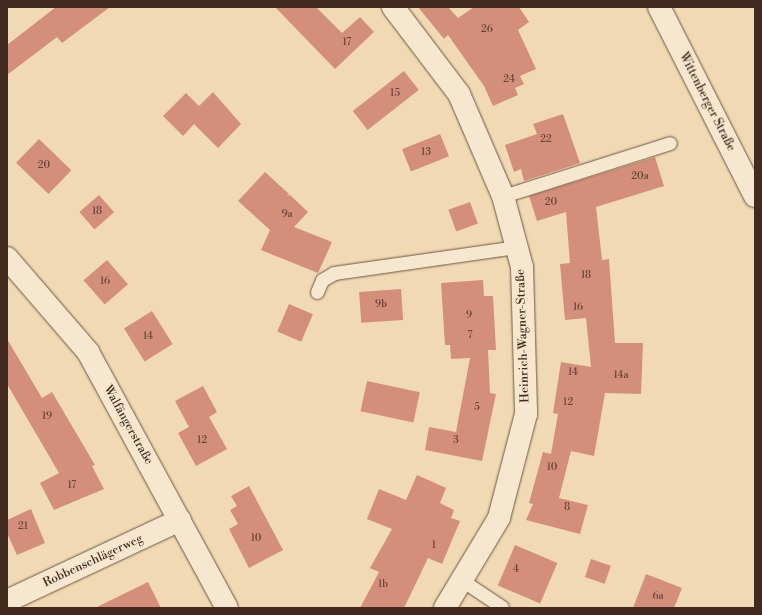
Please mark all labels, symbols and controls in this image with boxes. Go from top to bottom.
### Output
house number: 26 [481,24,493,36]
house number: 17 [343,37,351,49]
street label: Wittenberger Straße [676,50,738,154]
house number: 24 [503,74,515,86]
house number: 15 [390,88,400,100]
house number: 22 [540,134,552,146]
house number: 13 [421,147,431,159]
house number: 20 [38,160,50,172]
house number: 20a [631,171,649,183]
house number: 20 [545,197,557,209]
house number: 18 [92,206,102,218]
house number: 9a [281,209,293,221]
street label: Heinrich-Wagner-Straße [513,269,533,403]
house number: 18 [581,270,591,282]
house number: 16 [100,276,110,288]
house number: 9b [375,299,387,311]
house number: 16 [573,302,583,314]
house number: 9 [466,310,472,322]
house number: 7 [467,330,473,342]
house number: 14 [143,331,153,343]
house number: 14 [568,367,578,379]
house number: 14a [614,370,628,382]
street label: Walfängerstraße [100,383,156,467]
house number: 12 [563,397,573,409]
house number: 5 [474,402,480,414]
house number: 19 [42,411,52,423]
house number: 12 [197,435,207,447]
house number: 3 [453,435,459,447]
house number: 10 [547,462,557,474]
house number: 17 [68,480,76,492]
house number: 8 [564,502,570,514]
house number: 21 [18,521,28,533]
street label: Robbenschlägerweg [41,532,145,590]
house number: 10 [251,533,261,545]
house number: 1 [432,540,436,552]
house number: 4 [513,564,519,576]
house number: 1b [378,579,388,591]
house number: 6a [652,591,664,603]

